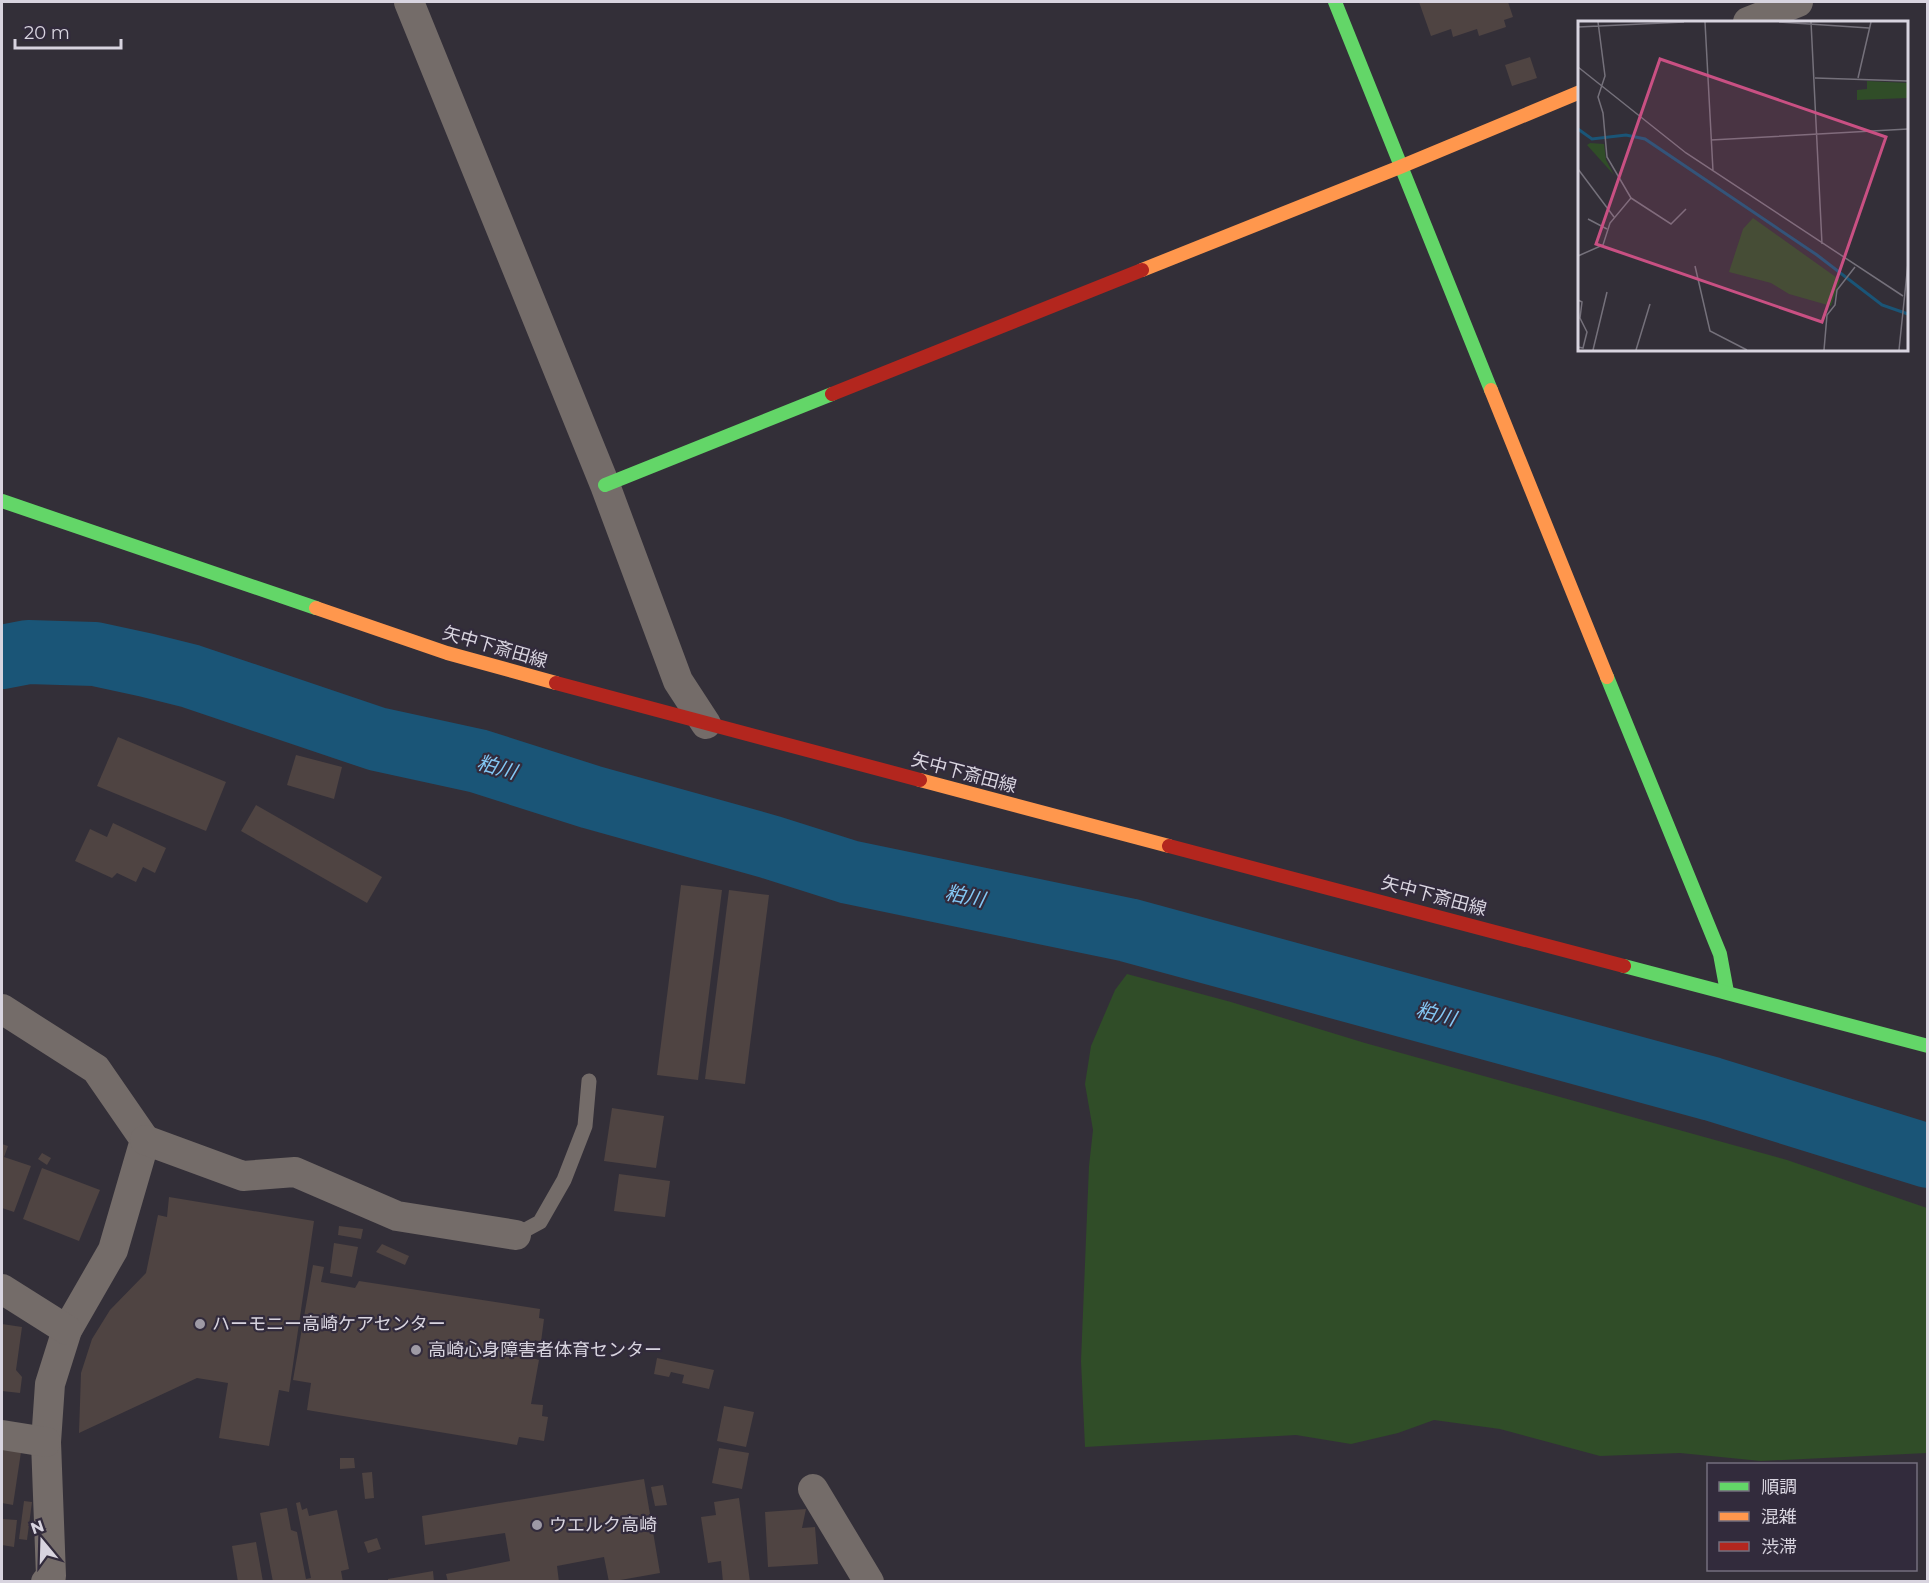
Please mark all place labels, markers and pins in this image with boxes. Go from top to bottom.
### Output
place label: ハーモニー高崎ケアセンター [212,1313,446,1335]
marker: ハーモニー高崎ケアセンター [193,1317,207,1331]
place label: 高崎心身障害者体育センター [428,1339,662,1361]
marker: 高崎心身障害者体育センター [409,1343,423,1357]
place label: ウエルク高崎 [549,1514,657,1536]
marker: ウエルク高崎 [530,1518,544,1532]

